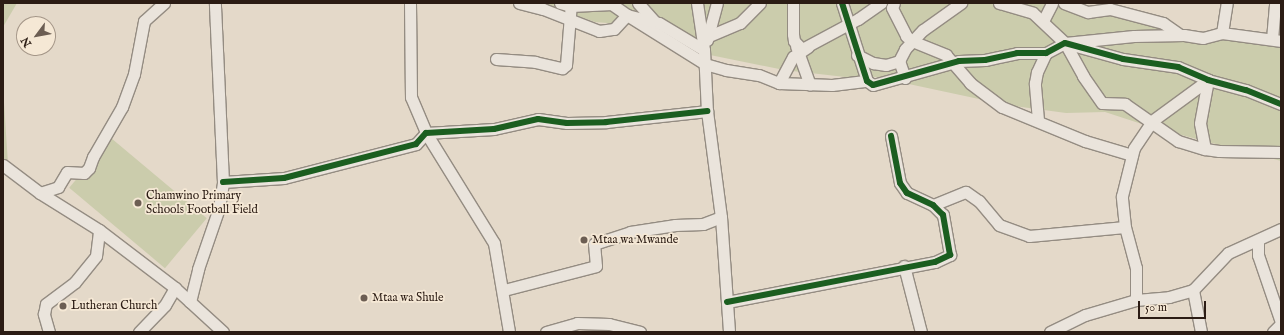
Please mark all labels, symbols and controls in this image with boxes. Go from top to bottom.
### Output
north arrow [16,16,56,56]
text: N [18,34,35,50]
place label: Chamwino Primary Schools Football Field [146,189,258,217]
marker: Chamwino Primary Schools Football Field [133,198,143,208]
place label: Mtaa wa Mwande [592,233,678,247]
marker: Mtaa wa Mwande [579,235,589,245]
place label: Mtaa wa Shule [372,291,443,305]
marker: Mtaa wa Shule [359,293,369,303]
scale bar [1140,293,1208,319]
place label: Lutheran Church [71,299,157,313]
text: 50 m [1145,300,1167,315]
marker: Lutheran Church [58,301,68,311]

